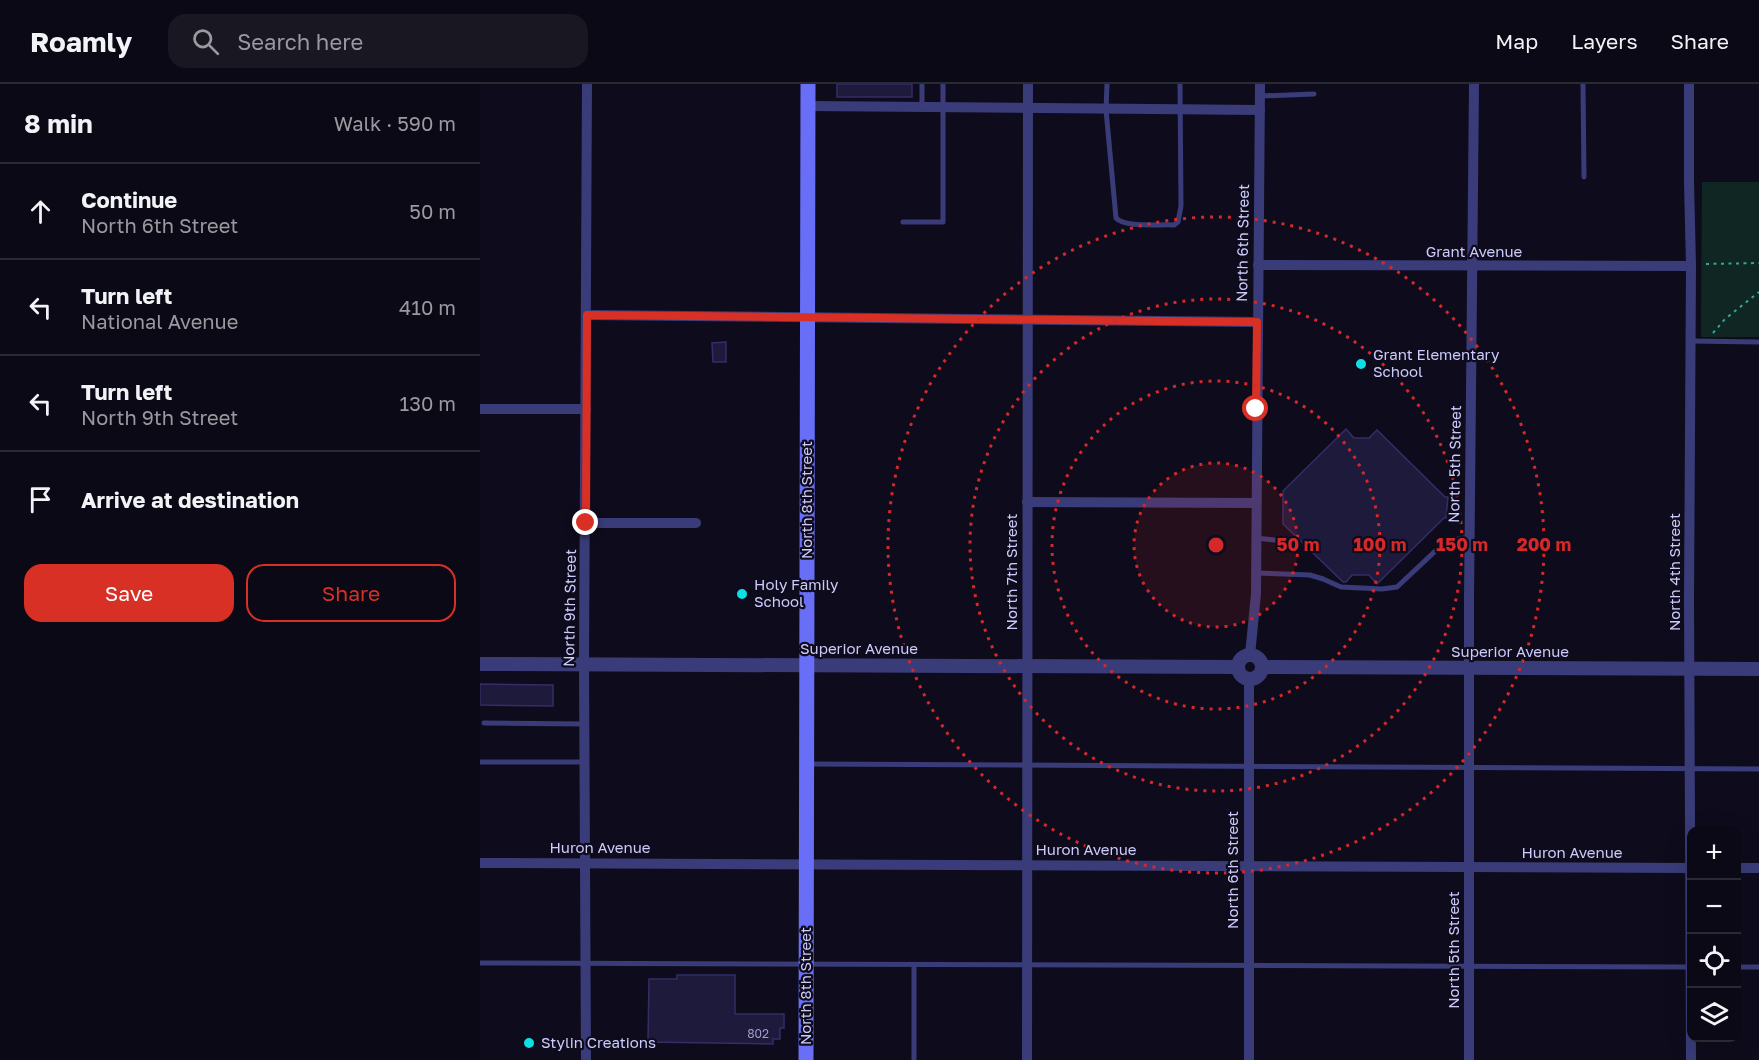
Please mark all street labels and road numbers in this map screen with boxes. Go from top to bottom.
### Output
street label: North 6th Street [1232,184,1252,302]
street label: Grant Avenue [1426,242,1523,260]
street label: North 5th Street [1444,405,1464,523]
street label: North 8th Street [797,441,815,559]
street label: North 4th Street [1665,513,1683,631]
street label: North 7th Street [1002,514,1020,630]
street label: North 9th Street [559,549,579,667]
street label: Superior Avenue [800,639,918,657]
street label: Superior Avenue [1451,642,1569,660]
street label: North 6th Street [1223,811,1241,929]
street label: Huron Avenue [549,838,651,856]
street label: Huron Avenue [1035,840,1137,858]
street label: Huron Avenue [1521,843,1623,861]
street label: North 5th Street [1444,891,1462,1009]
street label: North 8th Street [796,927,814,1045]

